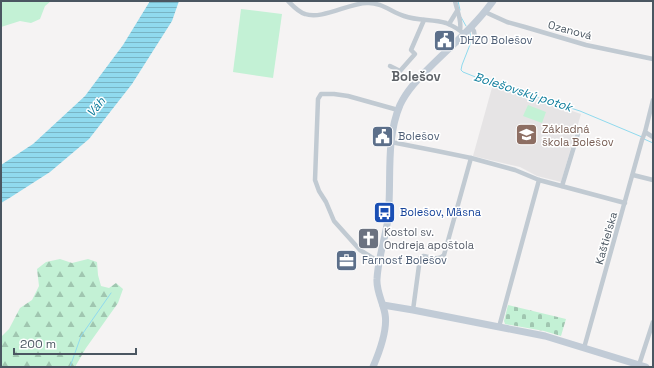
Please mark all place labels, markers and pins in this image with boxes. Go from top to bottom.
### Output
public building icon: DHZO Bolešov [431,27,457,53]
place label: DHZO Bolešov [460,33,533,47]
school or university icon: Základná škola Bolešov [514,122,540,148]
place label: Základná škola Bolešov [542,122,614,149]
public building icon: Bolešov [370,123,396,149]
place label: Bolešov [398,129,440,143]
bus stop icon: Bolešov, Mäsna [371,199,397,225]
place label: Bolešov, Mäsna [400,205,482,219]
church icon: Kostol sv. Ondreja apoštola [355,225,381,251]
place label: Kostol sv. Ondreja apoštola [384,225,475,252]
office icon: Farnosť Bolešov [333,247,359,273]
place label: Farnosť Bolešov [362,253,447,267]

